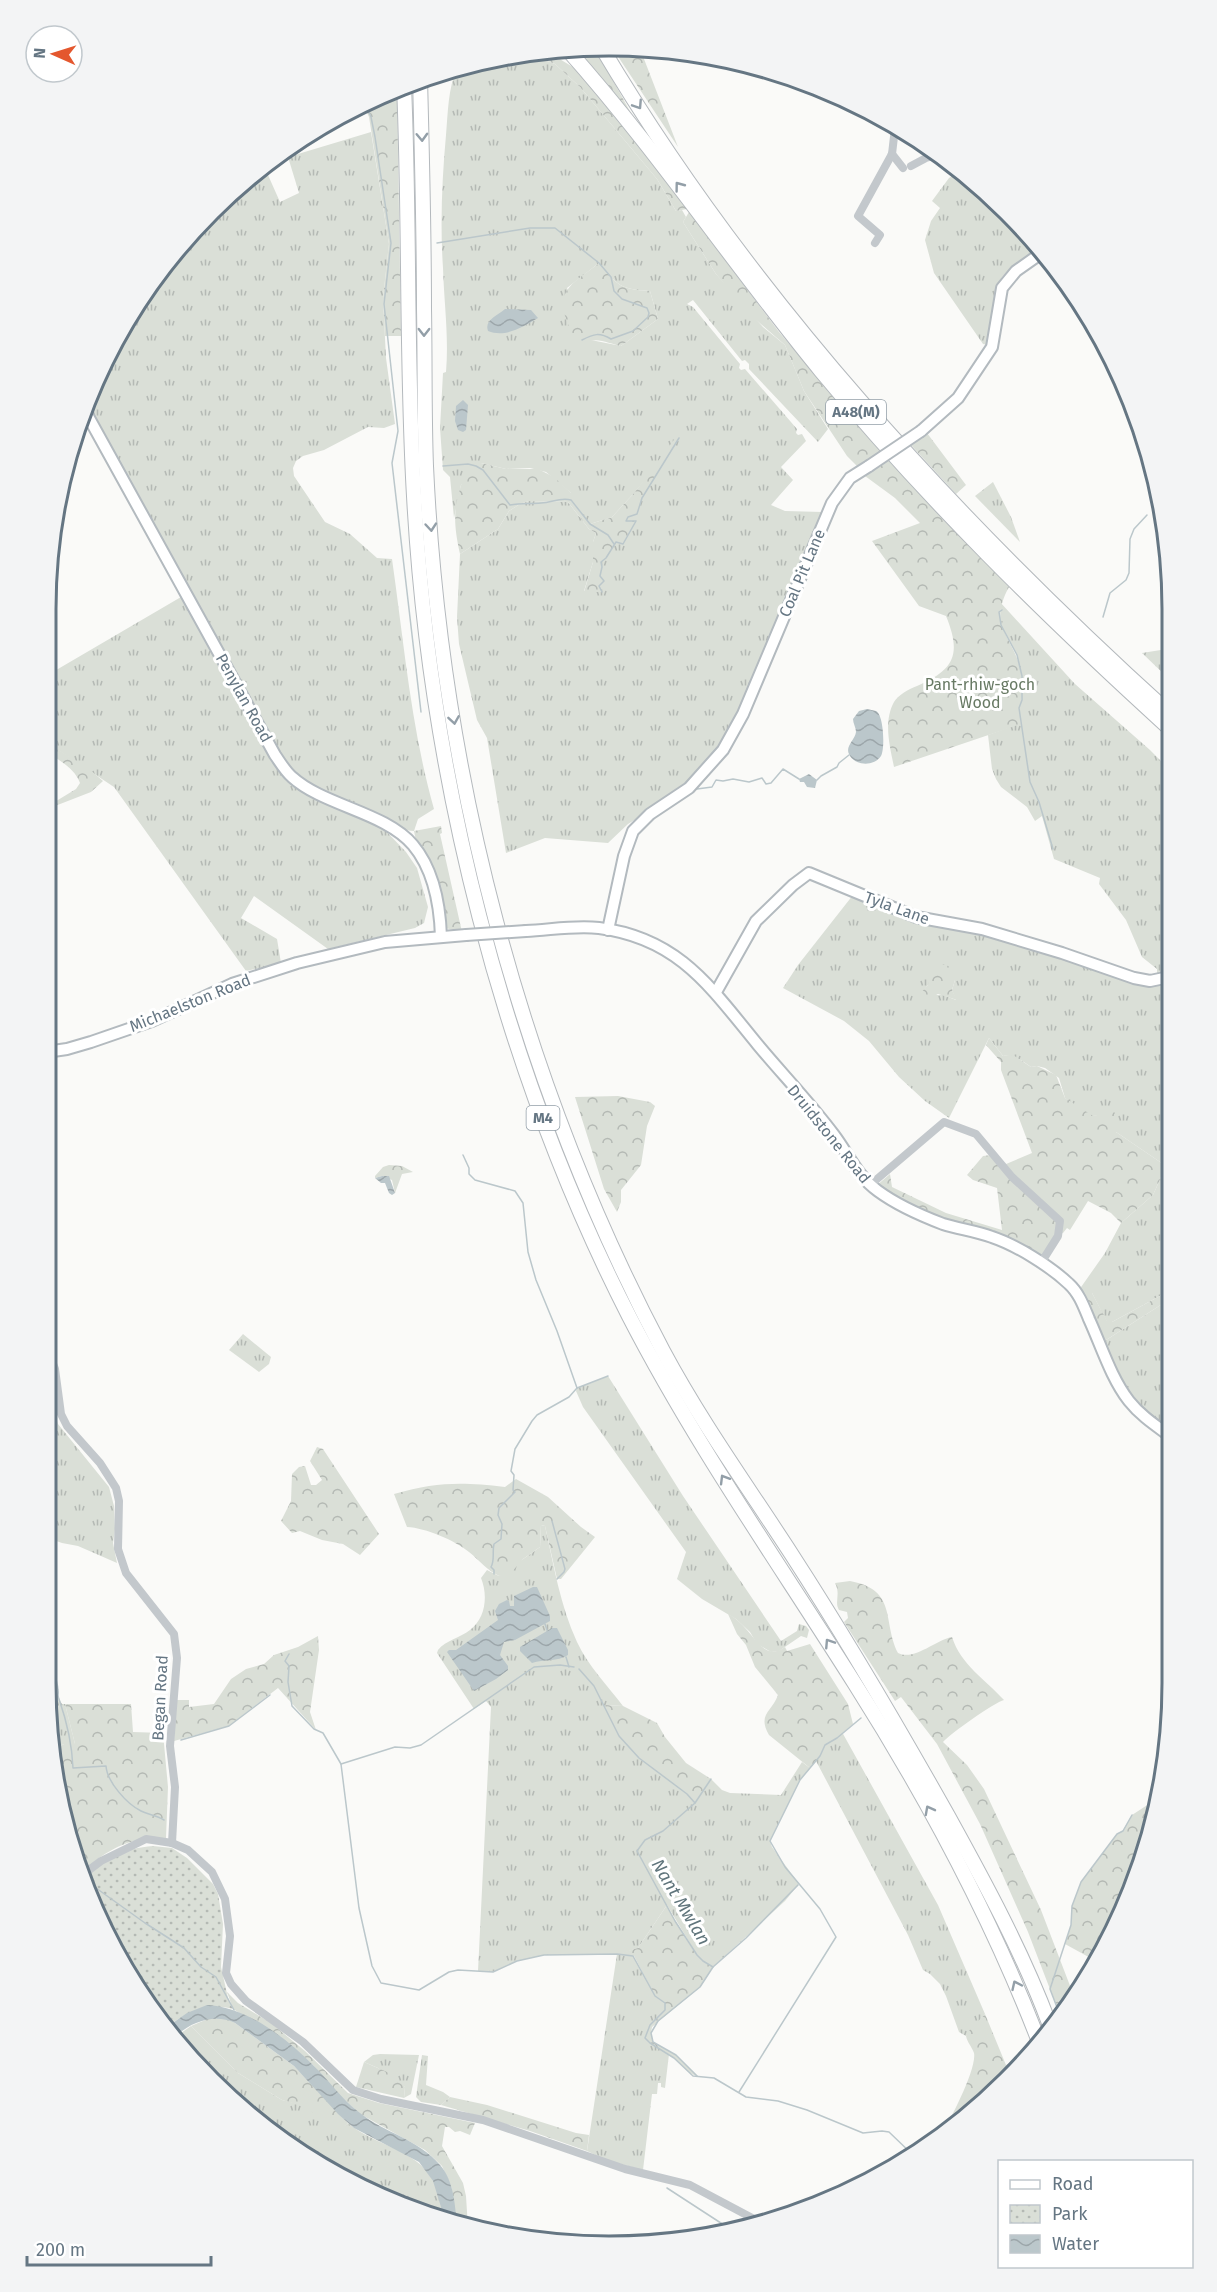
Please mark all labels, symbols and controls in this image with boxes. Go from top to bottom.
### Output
north arrow [24,24,84,84]
text: N [30,47,49,59]
one-way arrow [631,98,642,109]
one-way arrow [415,132,428,141]
one-way arrow [675,182,686,193]
one-way arrow [418,327,430,336]
road number: A48(M) [826,400,886,424]
one-way arrow [424,522,437,531]
street label: Coal Pit Lane [775,526,829,620]
street label: Penylan Road [212,650,276,746]
park label: Pant-rhiw-goch Wood [925,675,1035,712]
one-way arrow [447,715,460,725]
street label: Tyla Lane [862,888,932,928]
street label: Michaelston Road [127,970,253,1036]
street label: Druidstone Road [783,1081,875,1187]
road number: M4 [526,1106,560,1130]
one-way arrow [719,1475,731,1485]
one-way arrow [824,1639,836,1649]
street label: Began Road [148,1655,172,1741]
one-way arrow [925,1806,936,1817]
water label: Nant Mwlan [647,1855,715,1949]
one-way arrow [1011,1980,1023,1991]
legend [998,2160,1193,2268]
text: Road [1052,2173,1094,2195]
text: Park [1052,2203,1088,2225]
scale bar [27,2229,212,2267]
text: Water [1052,2233,1099,2255]
text: 200 m [36,2239,85,2261]

